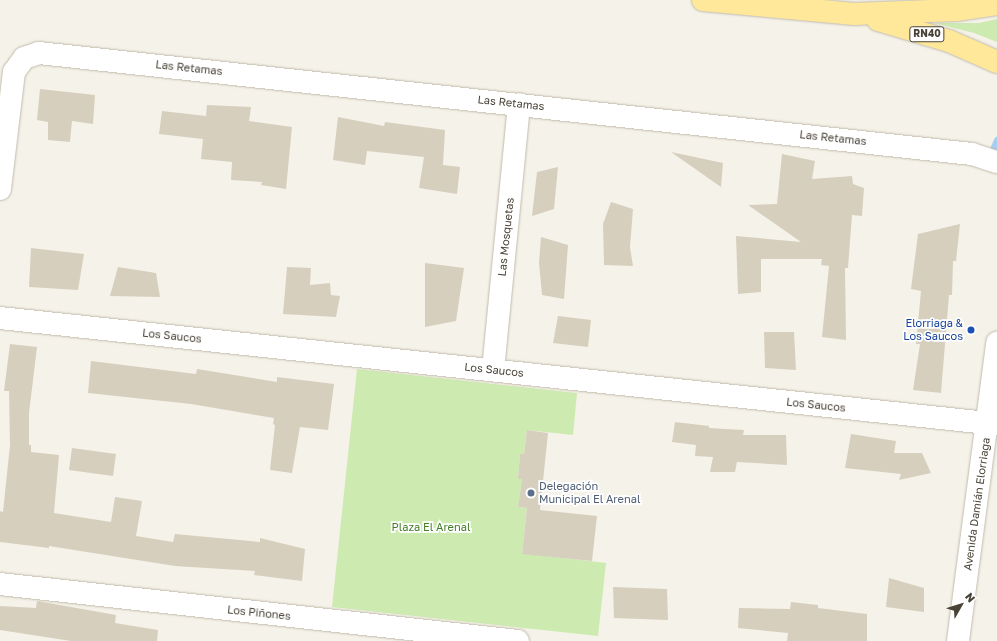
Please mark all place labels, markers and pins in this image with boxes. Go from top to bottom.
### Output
place label: Elorriaga & Los Saucos [903,317,963,343]
marker: Elorriaga & Los Saucos [966,325,976,335]
place label: Delegación Municipal El Arenal [539,480,640,506]
marker: Delegación Municipal El Arenal [526,488,536,498]

